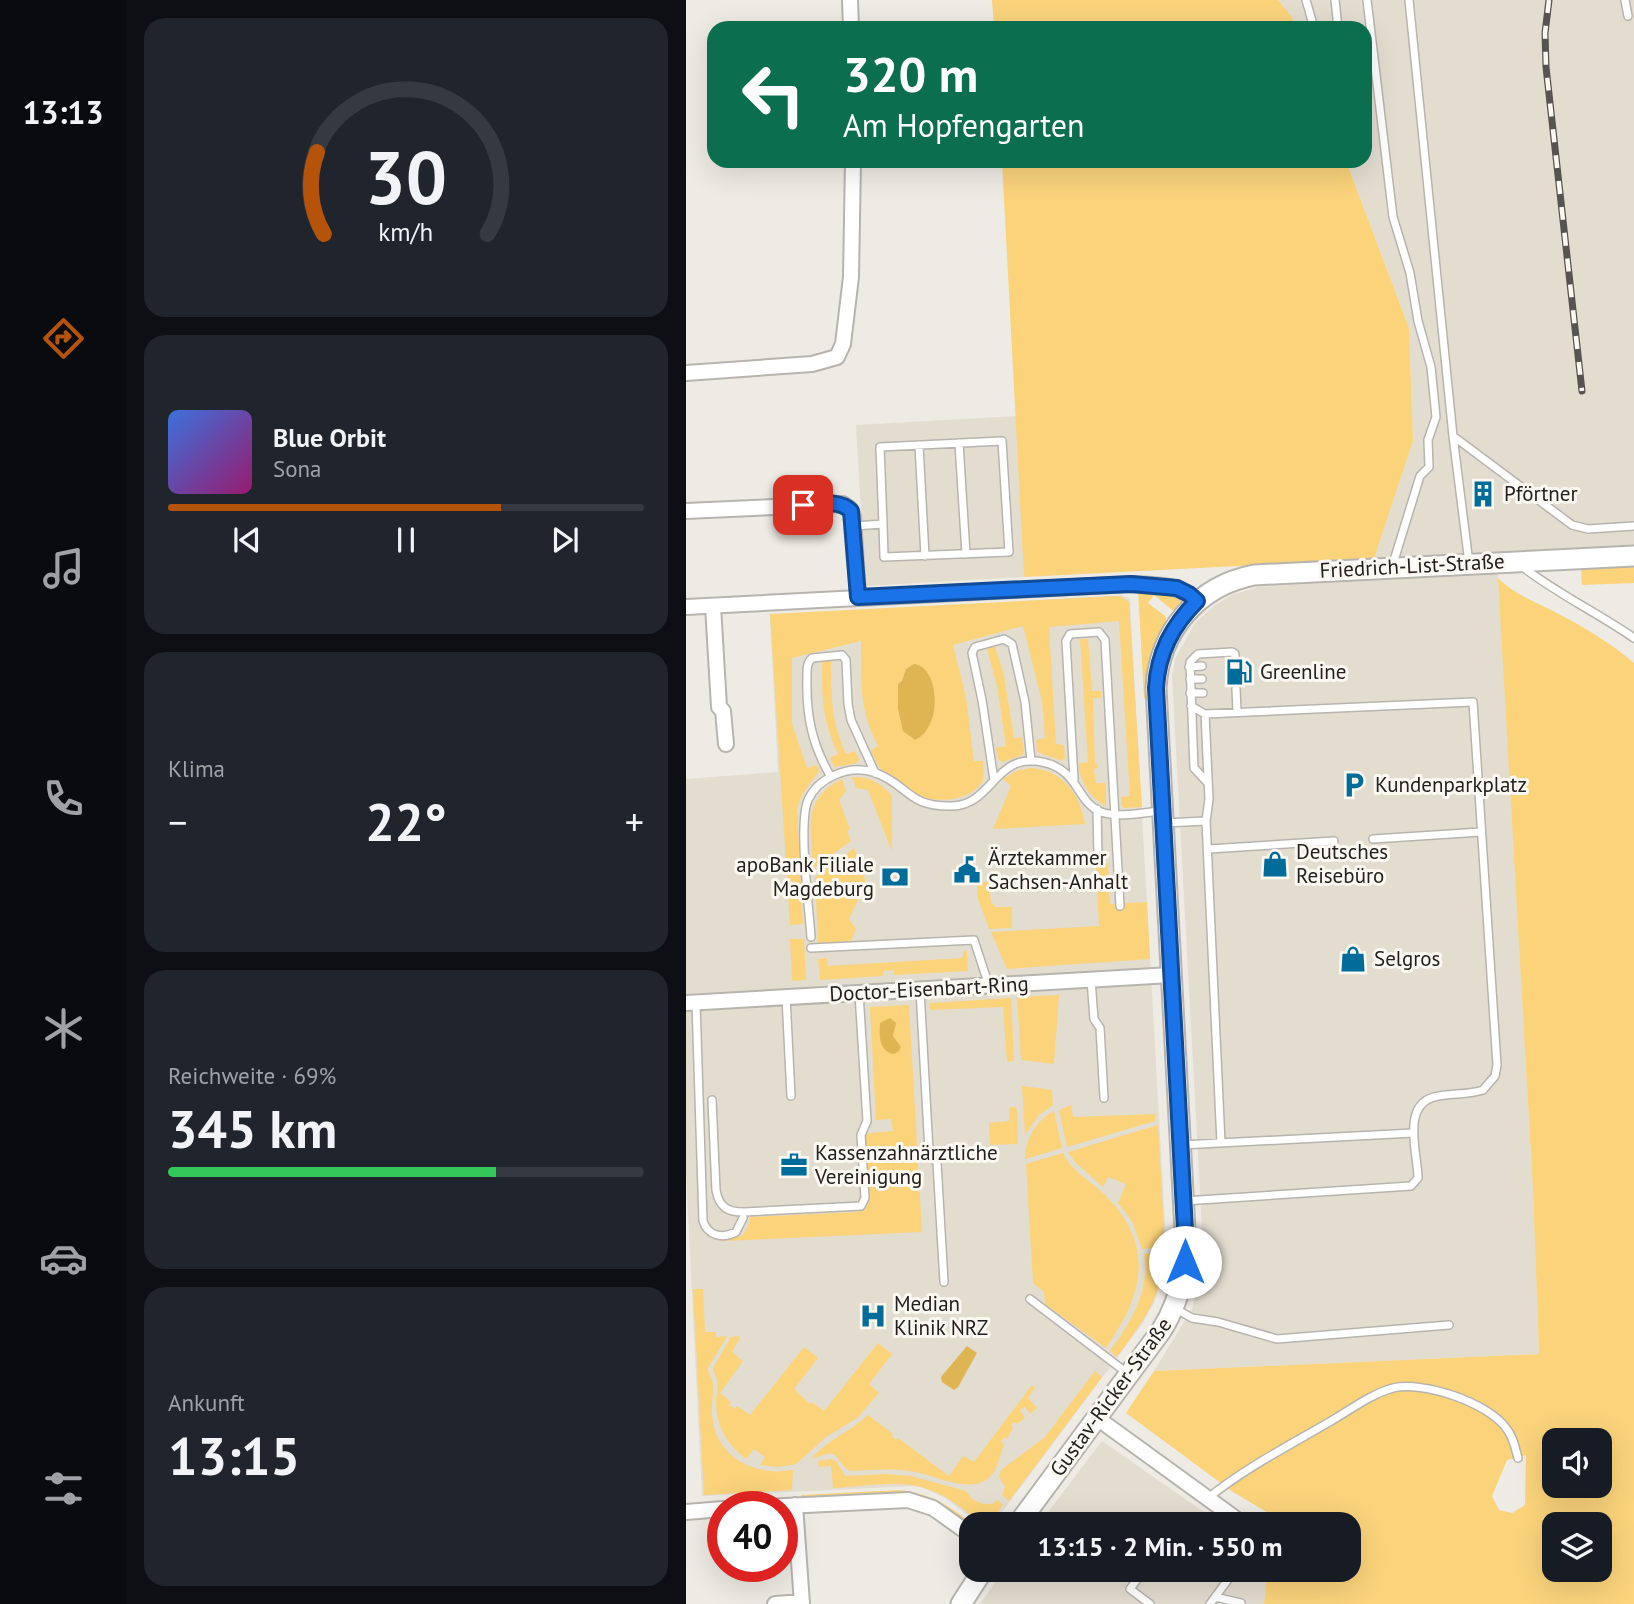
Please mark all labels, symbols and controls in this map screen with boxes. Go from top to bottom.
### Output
text: 320 m [843,42,978,106]
icon: left [728,49,819,140]
text: 13:13 [22,91,104,133]
text: Am Hopfengarten [843,104,1085,146]
text: 30 [365,130,447,224]
text: km/h [379,215,433,247]
icon: directions [39,314,88,363]
text: Blue Orbit [273,421,386,454]
text: Sona [273,454,322,483]
pin [773,475,833,535]
building icon: Pförtner [1468,479,1498,509]
place label: Pförtner [1504,480,1578,507]
icon: arrive [784,486,822,524]
icon: previous [228,521,266,559]
icon: pause [387,521,425,559]
icon: next [546,521,584,559]
icon: music [39,544,88,593]
street label: Friedrich-List-Straße [1319,547,1505,584]
fuel station icon: Greenline [1224,657,1254,687]
place label: Greenline [1260,658,1347,685]
text: Klima [168,754,225,783]
parking icon: Kundenparkplatz [1339,770,1369,800]
place label: Kundenparkplatz [1375,771,1527,798]
icon: phone [39,774,88,823]
text: 22° [365,788,447,855]
text: − [168,797,187,846]
text: + [625,797,644,846]
place label: Deutsches Reisebüro [1296,838,1388,889]
place label: Ärztekammer Sachsen-Anhalt [988,844,1128,895]
shop icon: Deutsches Reisebüro [1260,849,1290,879]
place label: apoBank Filiale Magdeburg [736,851,874,902]
public building icon: Ärztekammer Sachsen-Anhalt [952,855,982,885]
bank icon: apoBank Filiale Magdeburg [880,862,910,892]
shop icon: Selgros [1338,944,1368,974]
place label: Selgros [1374,945,1440,972]
street label: Doctor-Eisenbart-Ring [829,970,1029,1007]
icon: climate [39,1004,88,1053]
text: Reichweite · 69% [168,1061,336,1090]
text: 345 km [168,1095,337,1162]
place label: Kassenzahnärztliche Vereinigung [814,1139,998,1190]
office icon: Kassenzahnärztliche Vereinigung [779,1150,809,1180]
position arrow [1148,1225,1222,1299]
icon: car [39,1234,88,1283]
place label: Median Klinik NRZ [894,1290,988,1341]
hospital icon: Median Klinik NRZ [858,1301,888,1331]
street label: Gustav-Ricker-Straße [1044,1312,1177,1481]
text: Ankunft [168,1388,245,1417]
text: 13:15 [168,1422,300,1489]
map controls [1542,1428,1612,1582]
button: sound [1542,1428,1612,1498]
icon: filters [39,1464,88,1513]
speed limit sign: 40 [707,1491,798,1582]
button: layers [1542,1512,1612,1582]
text: 13:15 · 2 Min. · 550 m [1037,1530,1283,1563]

